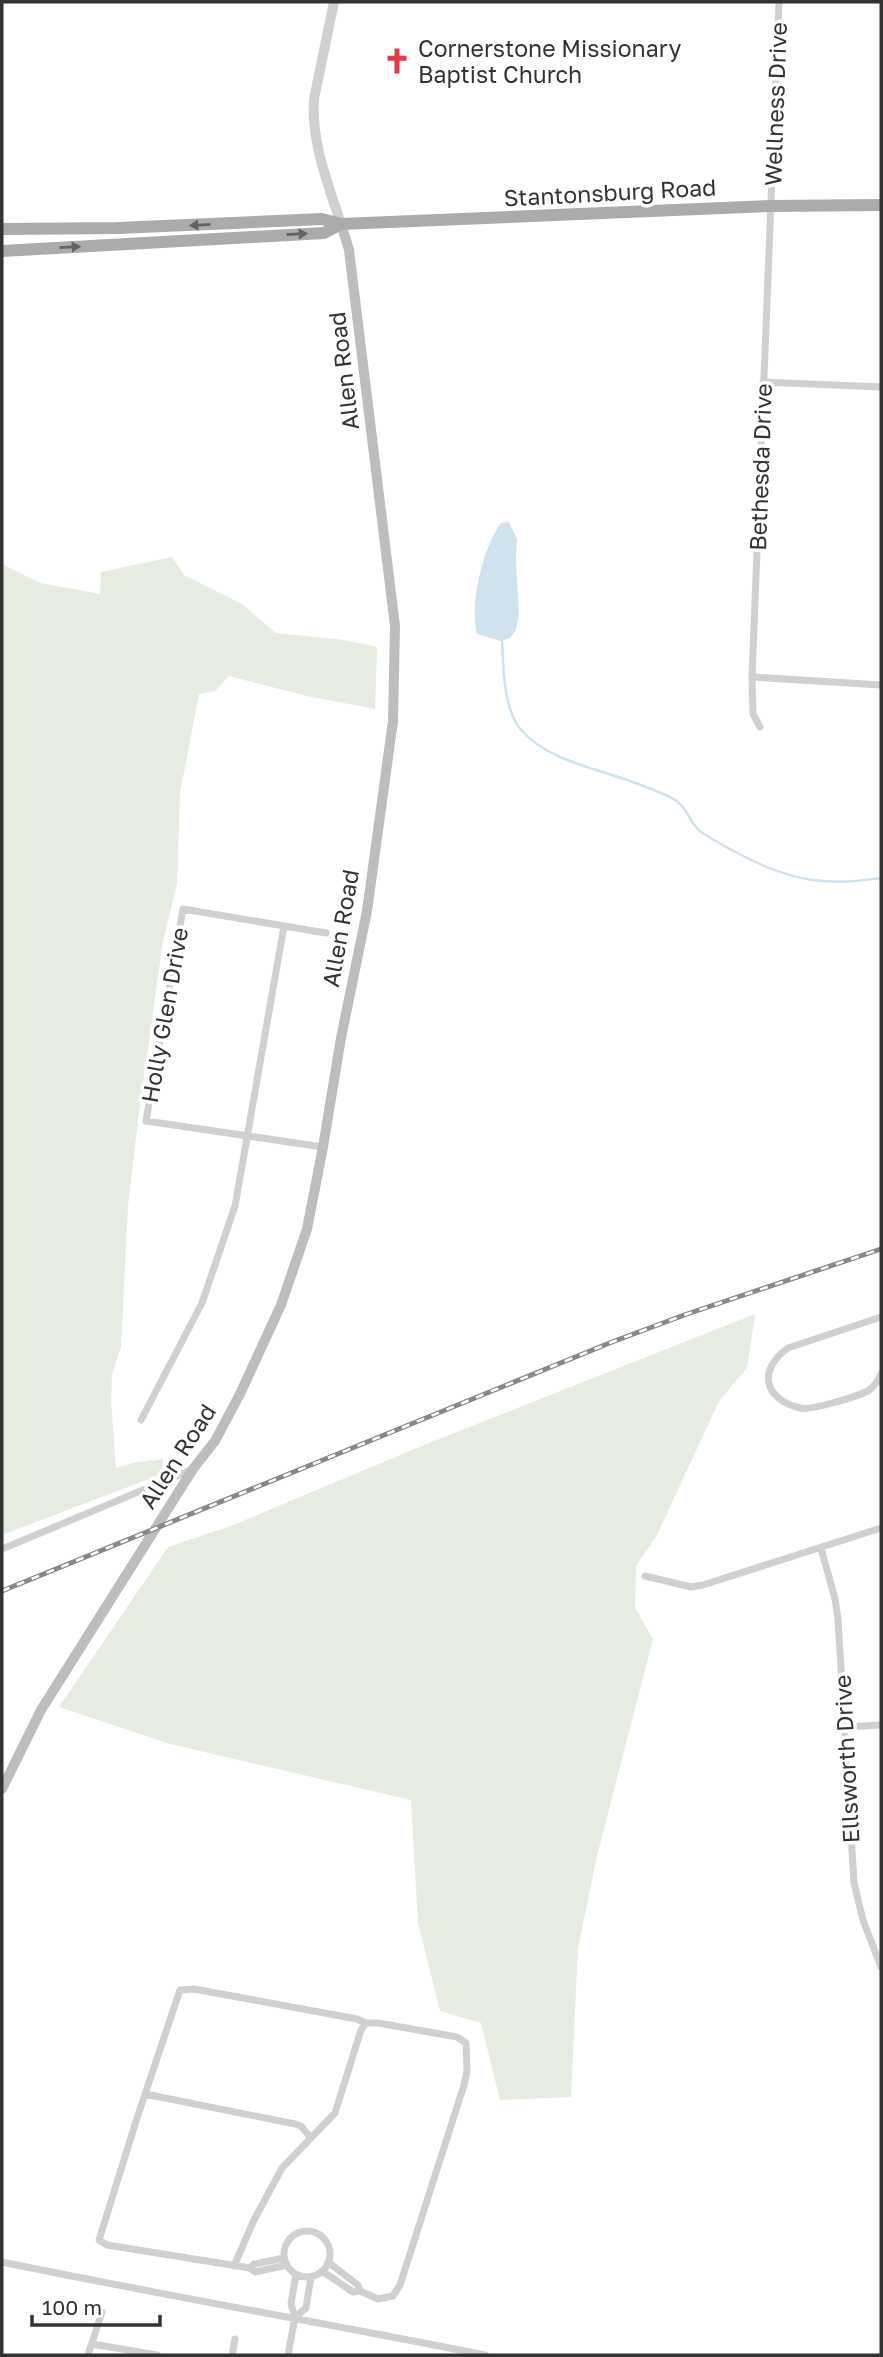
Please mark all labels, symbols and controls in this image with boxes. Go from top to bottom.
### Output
street label: Wellness Drive [758,22,792,186]
place label: Cornerstone Missionary Baptist Church [418,34,681,88]
church icon: Cornerstone Missionary Baptist Church [382,46,412,76]
street label: Stantonsburg Road [503,172,717,212]
one-way arrow [189,219,211,230]
one-way arrow [286,228,308,239]
one-way arrow [59,241,81,252]
street label: Allen Road [322,310,364,432]
street label: Bethesda Drive [743,383,777,551]
street label: Allen Road [316,867,364,989]
street label: Holly Glen Drive [135,925,193,1105]
street label: Allen Road [133,1398,221,1514]
street label: Ellsworth Drive [828,1674,864,1844]
scale bar [32,2284,159,2328]
text: 100 m [42,2294,102,2320]

